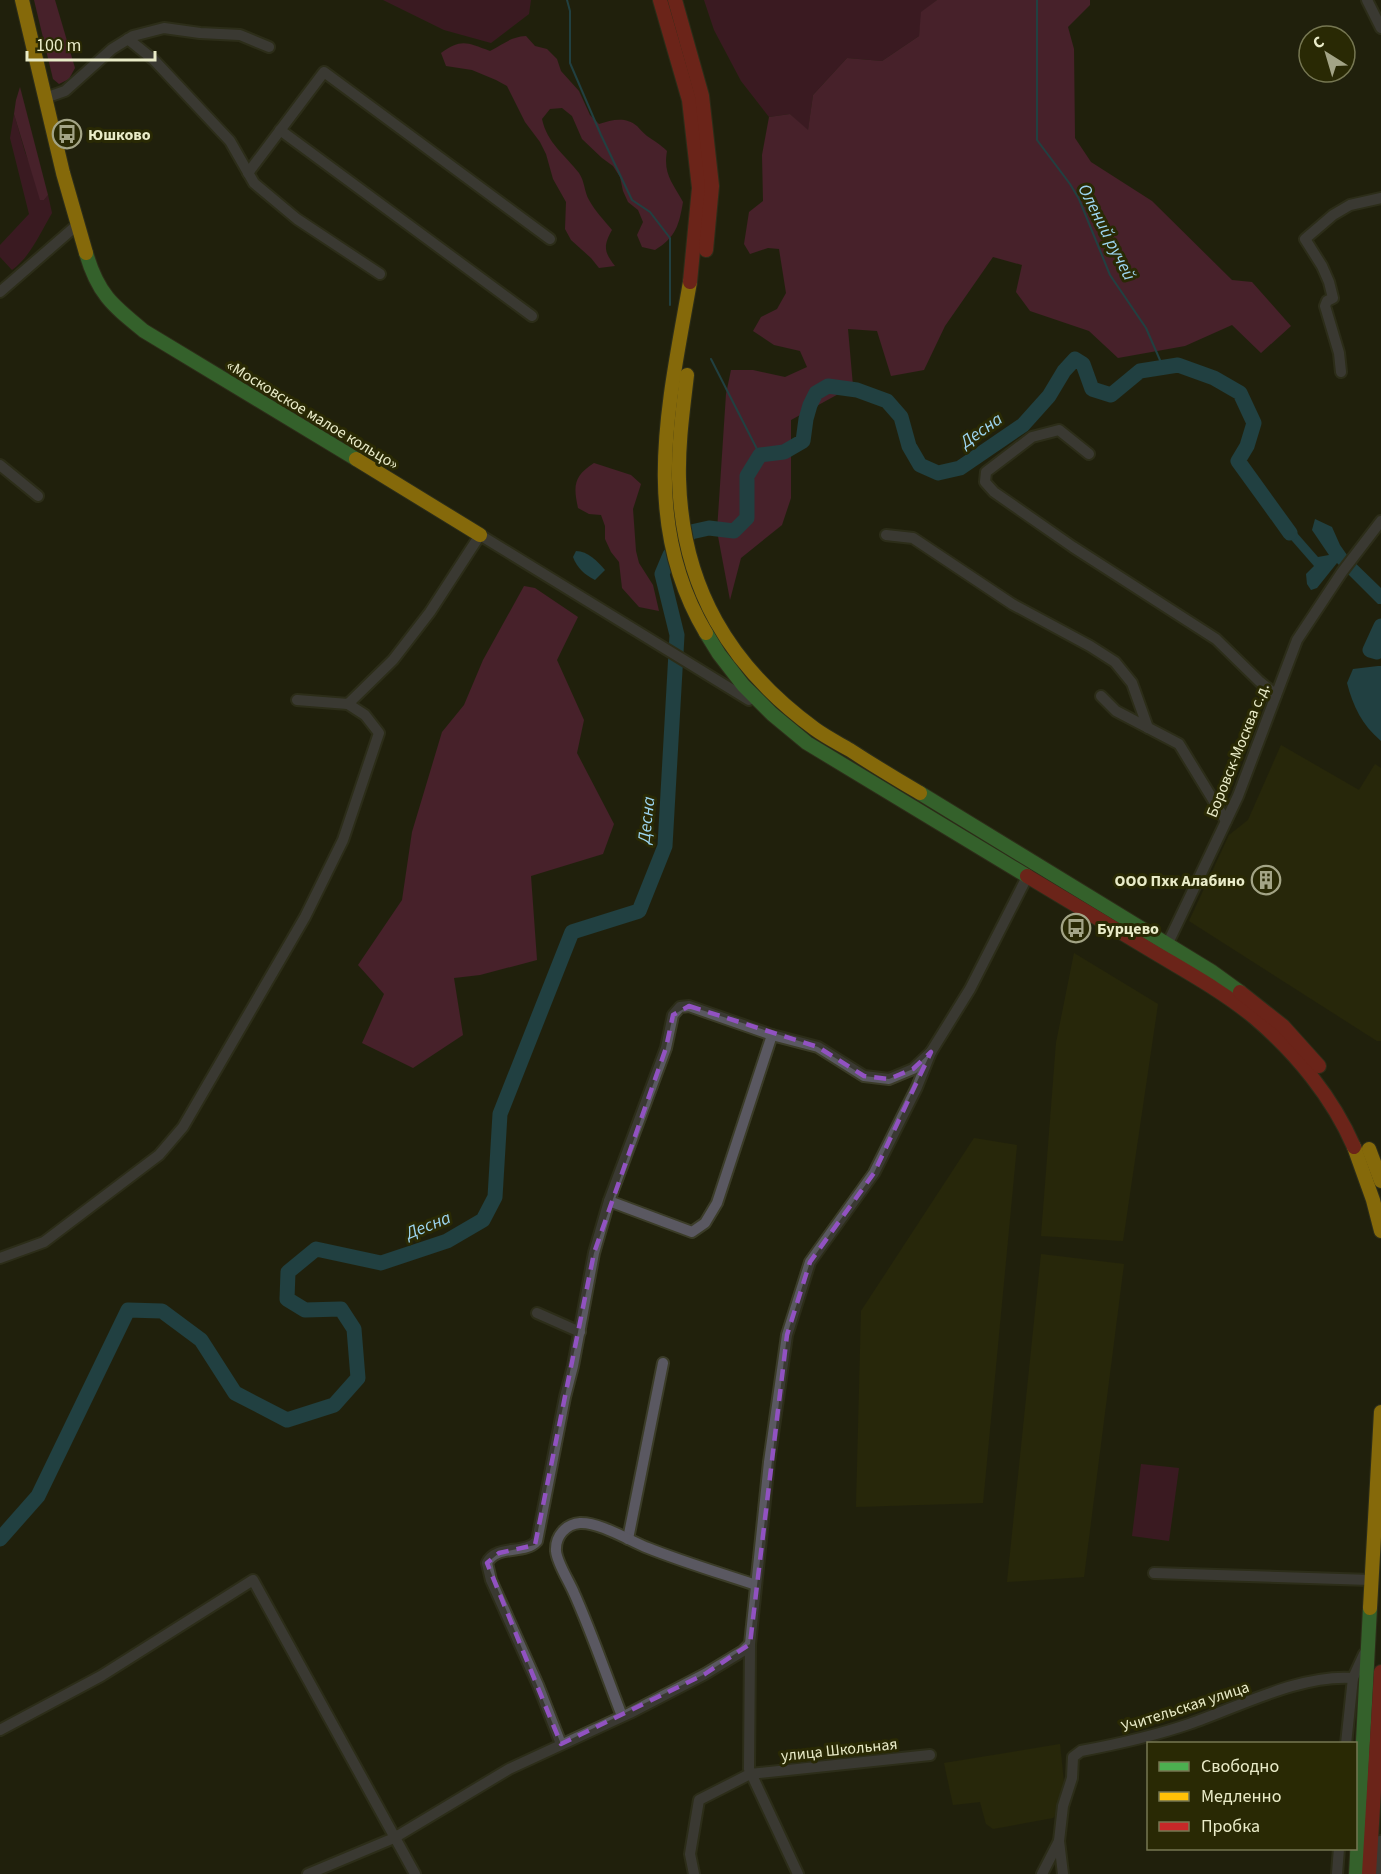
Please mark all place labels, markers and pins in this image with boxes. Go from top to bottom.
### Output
bus stop icon: Юшково [51,118,83,150]
place label: Юшково [88,124,151,146]
building icon: ООО Пхк Алабино [1250,864,1282,896]
place label: ООО Пхк Алабино [1115,870,1245,892]
bus stop icon: Бурцево [1060,912,1092,944]
place label: Бурцево [1097,918,1159,940]

